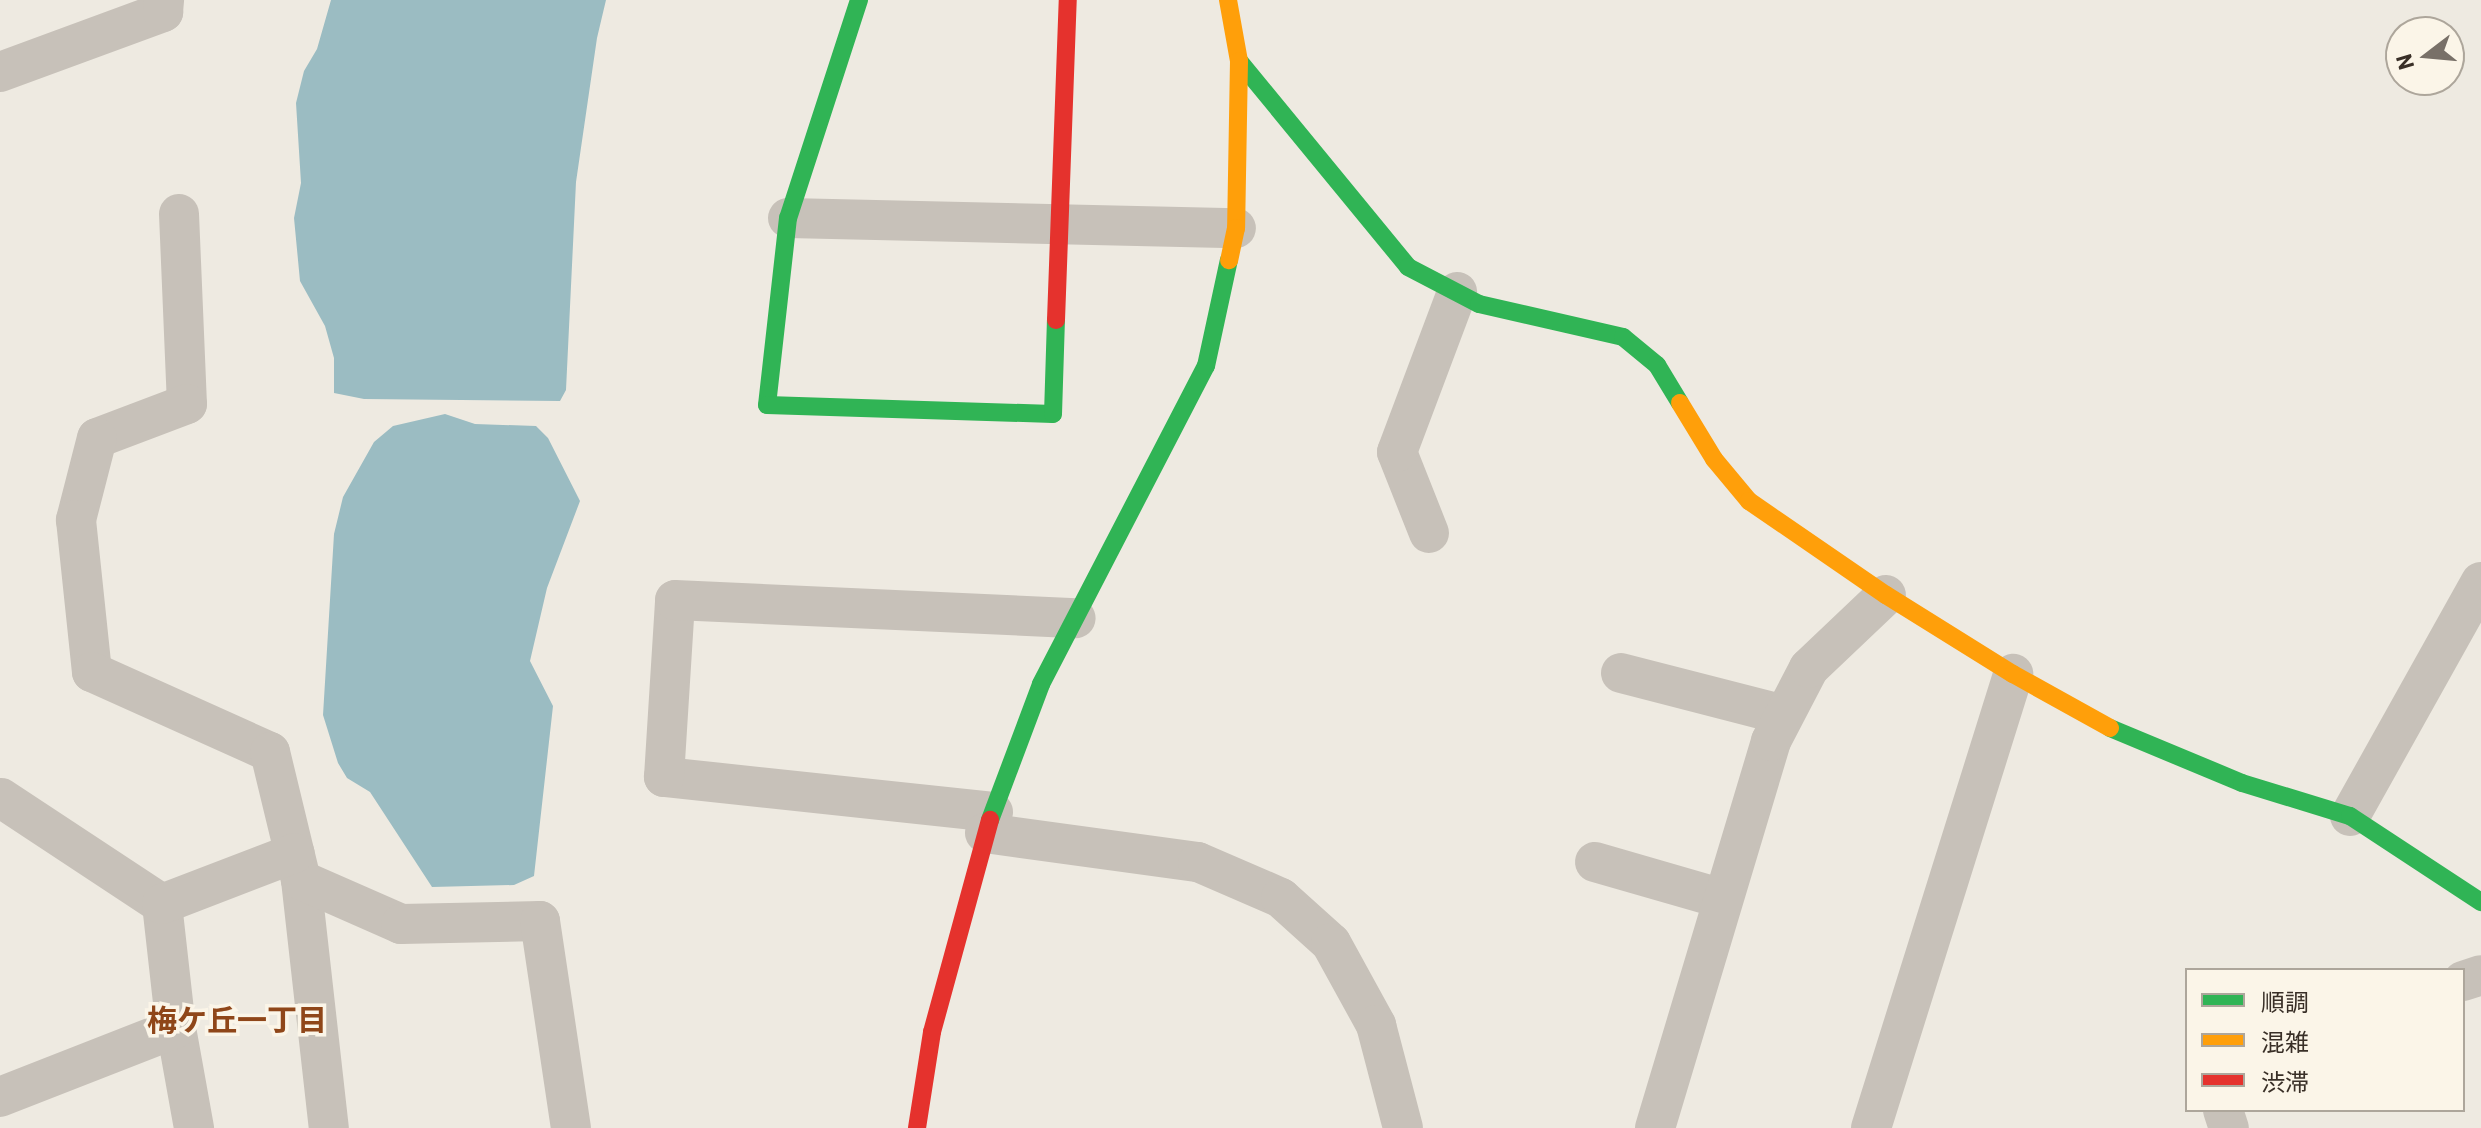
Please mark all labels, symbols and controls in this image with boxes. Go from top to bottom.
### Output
north arrow [2385,16,2465,96]
text: N [2389,51,2418,73]
legend [2185,968,2465,1112]
text: 順調 [2261,987,2309,1016]
district label: 梅ケ丘一丁目 [147,1001,327,1037]
text: 混雑 [2261,1027,2309,1056]
text: 渋滞 [2261,1067,2309,1096]

